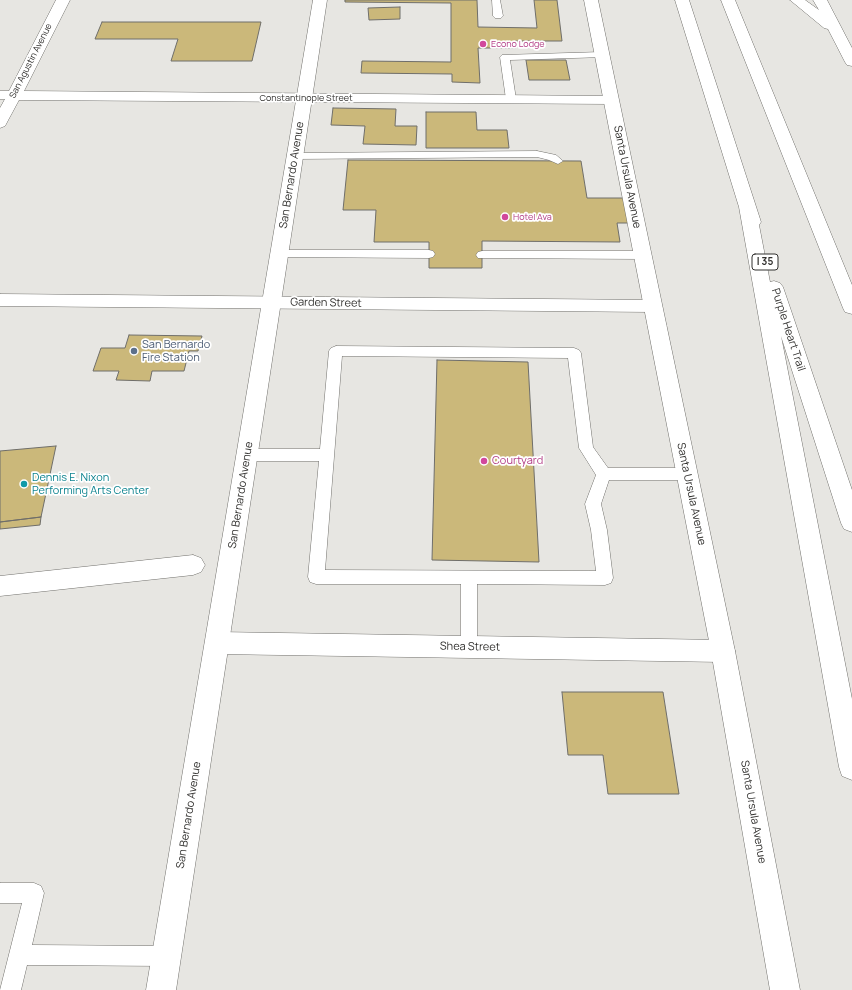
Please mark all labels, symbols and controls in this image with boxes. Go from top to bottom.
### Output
street label: San Agustin Avenue [7,22,55,100]
marker: Econo Lodge [478,39,488,49]
place label: Econo Lodge [491,39,545,49]
street label: Constantinople Street [259,93,353,103]
street label: San Bernardo Avenue [277,121,307,229]
street label: Santa Ursula Avenue [611,124,643,230]
marker: Hotel Ava [500,212,510,222]
place label: Hotel Ava [513,212,552,222]
road number: I 35 [752,254,778,270]
street label: Purple Heart Trail [768,287,808,373]
street label: Garden Street [290,296,362,310]
place label: San Bernardo Fire Station [142,338,210,364]
marker: San Bernardo Fire Station [129,346,139,356]
street label: San Bernardo Avenue [226,441,256,549]
street label: Santa Ursula Avenue [674,442,708,546]
place label: Courtyard [492,454,543,468]
marker: Courtyard [479,456,489,466]
place label: Dennis E. Nixon Performing Arts Center [32,471,149,497]
marker: Dennis E. Nixon Performing Arts Center [19,479,29,489]
street label: Shea Street [440,640,500,654]
street label: Santa Ursula Avenue [737,759,769,865]
street label: San Bernardo Avenue [174,761,204,869]

